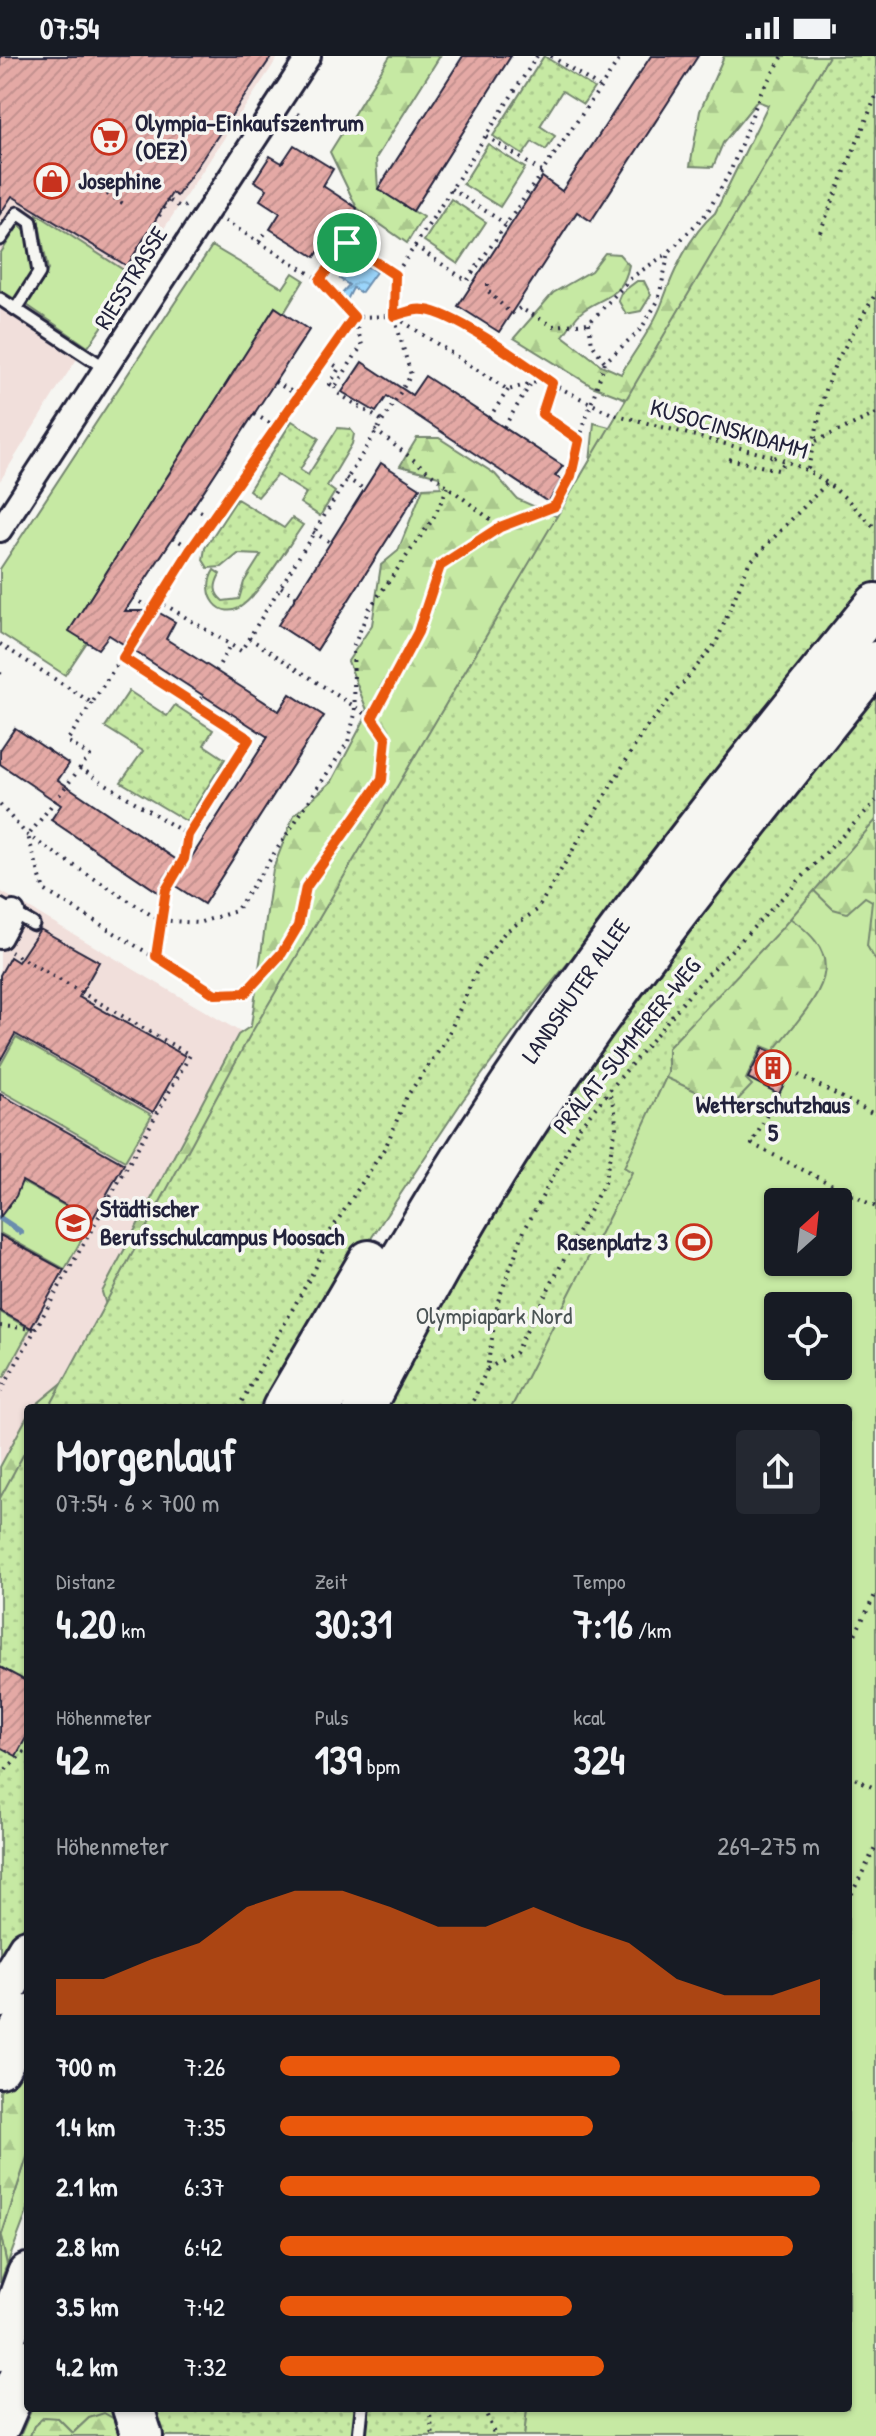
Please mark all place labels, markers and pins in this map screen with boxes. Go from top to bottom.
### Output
place label: Olympia-Einkaufszentrum (OEZ) [135,106,364,166]
supermarket icon: Olympia-Einkaufszentrum (OEZ) [90,118,128,156]
shop icon: Josephine [33,162,71,200]
place label: Josephine [78,164,162,197]
pin [313,209,381,277]
building icon: Wetterschutzhaus 5 [754,1049,792,1087]
place label: Wetterschutzhaus 5 [696,1088,850,1148]
place label: Städtischer Berufsschulcampus Moosach [100,1192,344,1253]
school or university icon: Städtischer Berufsschulcampus Moosach [55,1204,93,1242]
sports icon: Rasenplatz 3 [675,1223,713,1261]
place label: Rasenplatz 3 [557,1225,668,1258]

